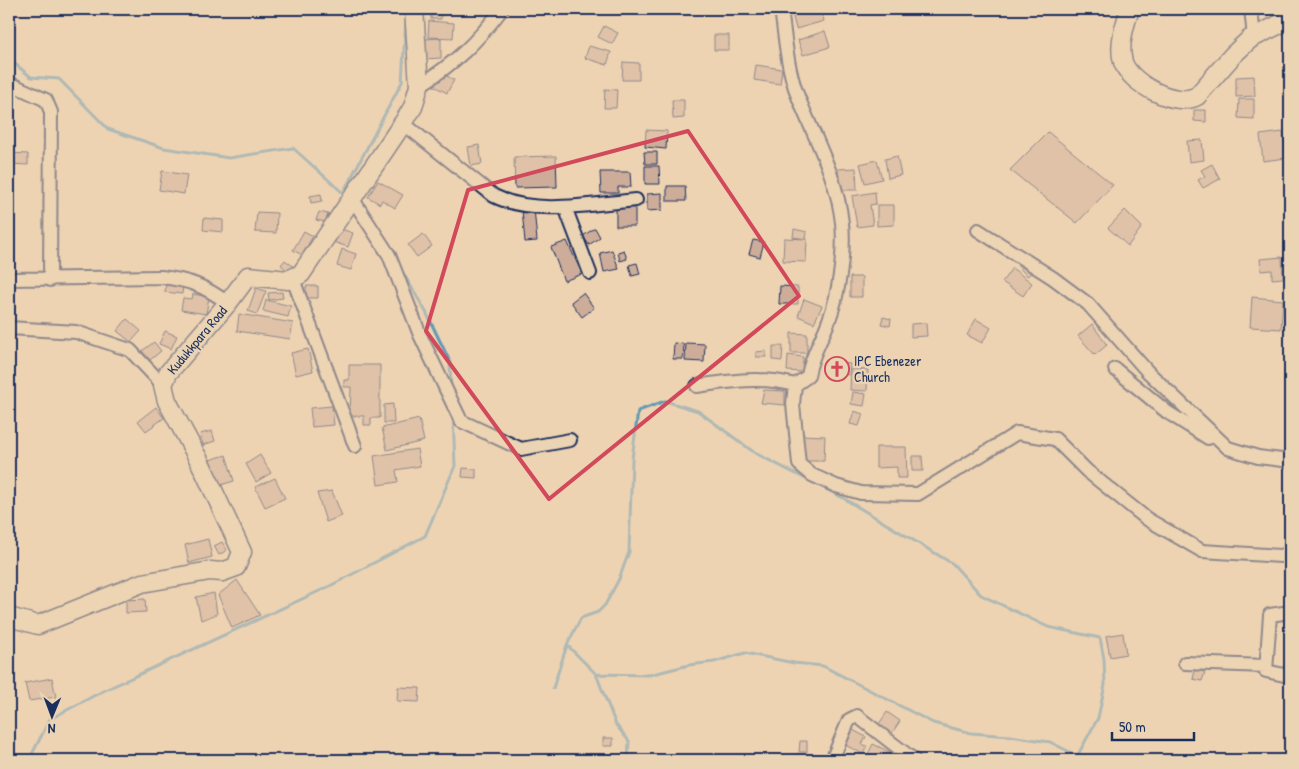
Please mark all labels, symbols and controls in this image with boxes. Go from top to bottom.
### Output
street label: Kudukkpara Road [162,301,232,379]
place label: IPC Ebenezer Church [854,351,922,386]
church icon: IPC Ebenezer Church [824,356,850,382]
north arrow [28,692,78,742]
scale bar [1112,709,1194,741]
text: 50 m [1119,716,1146,737]
text: N [47,720,56,739]

